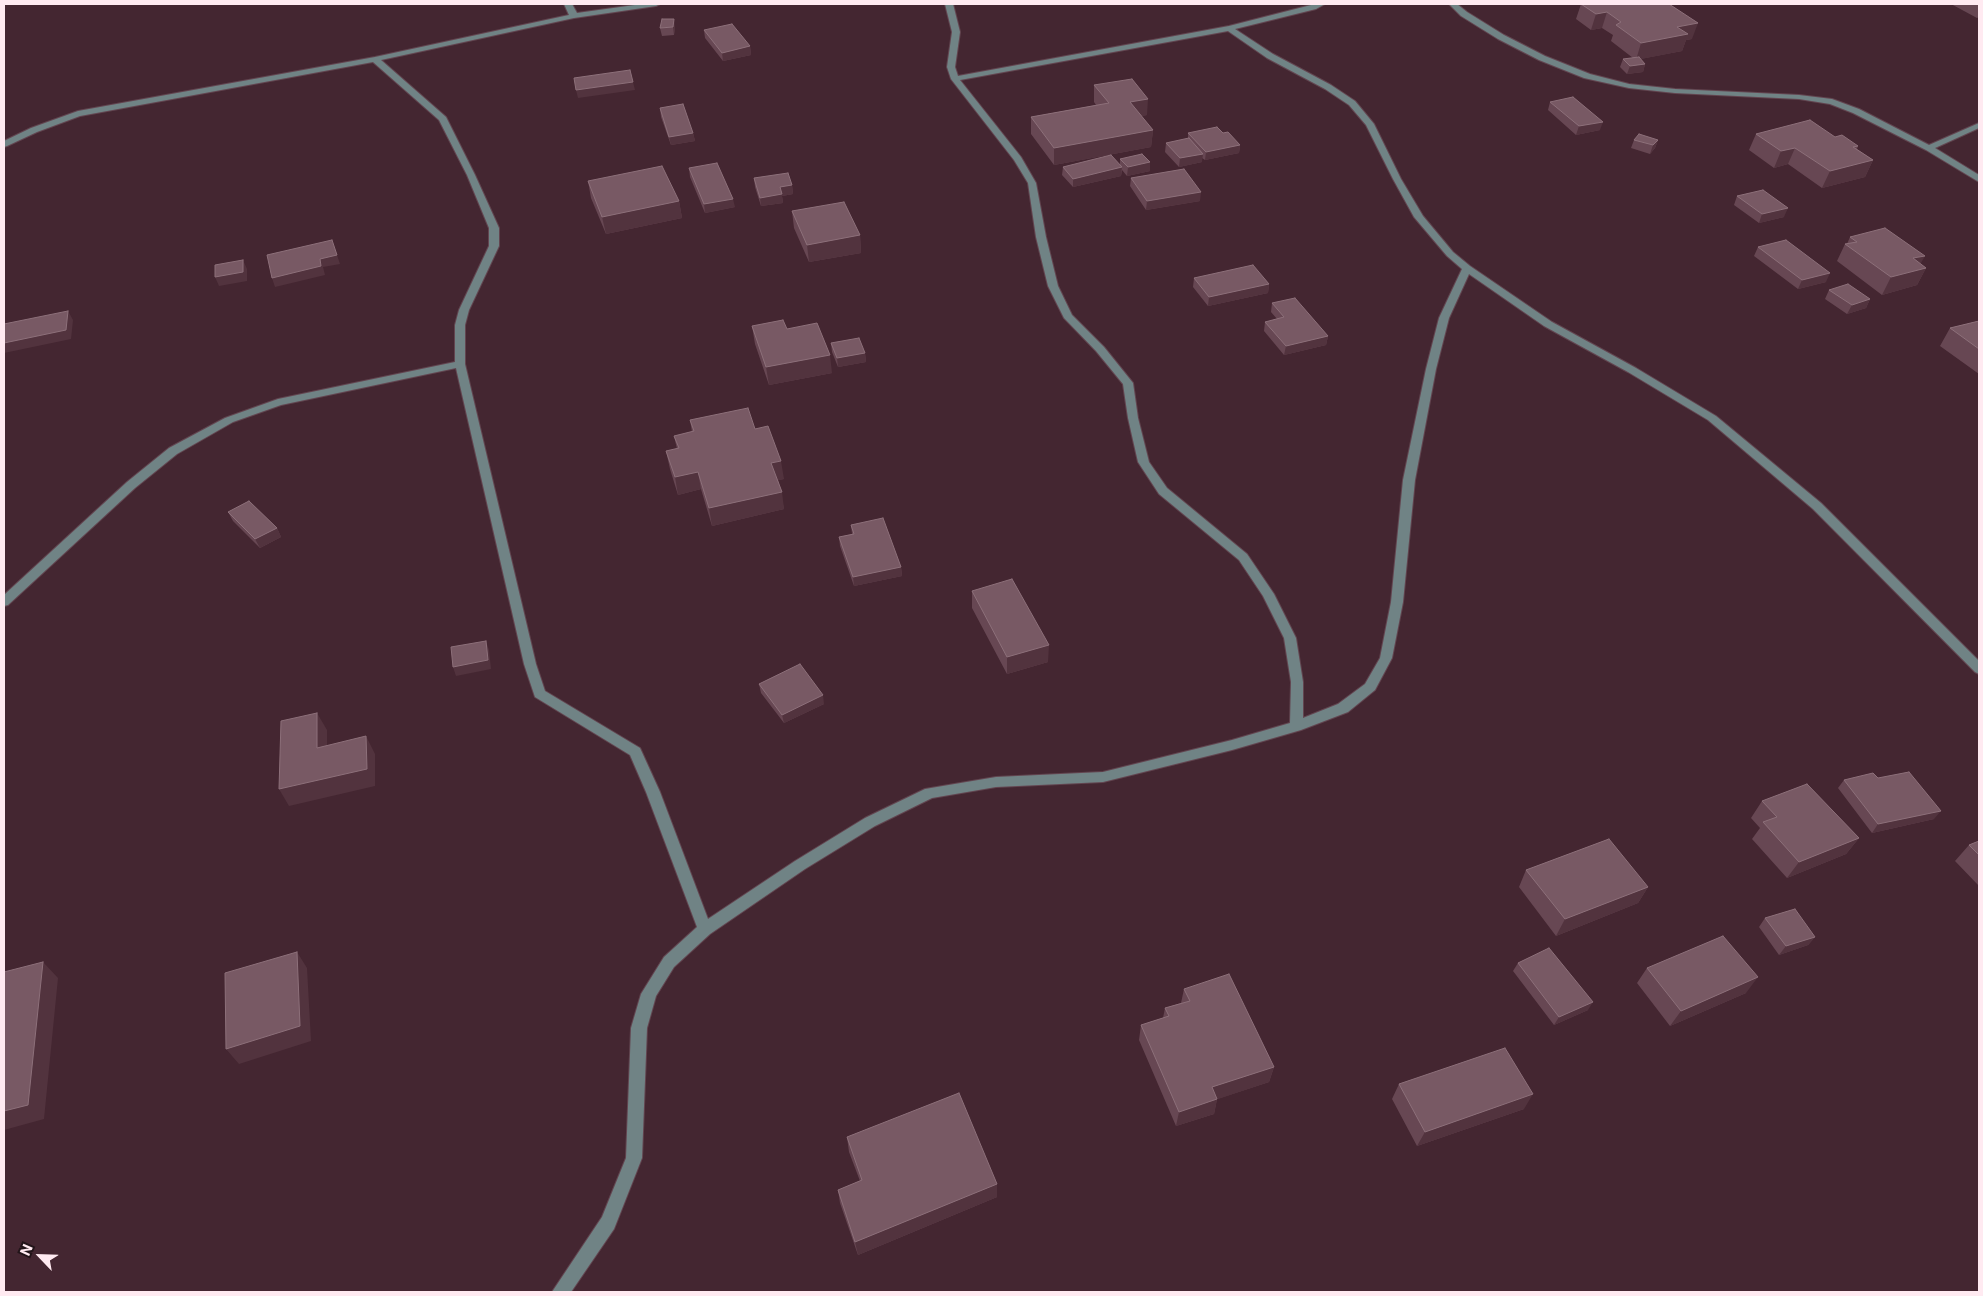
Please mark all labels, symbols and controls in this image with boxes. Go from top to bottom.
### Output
north arrow [15,1231,65,1281]
text: N [16,1241,36,1258]

